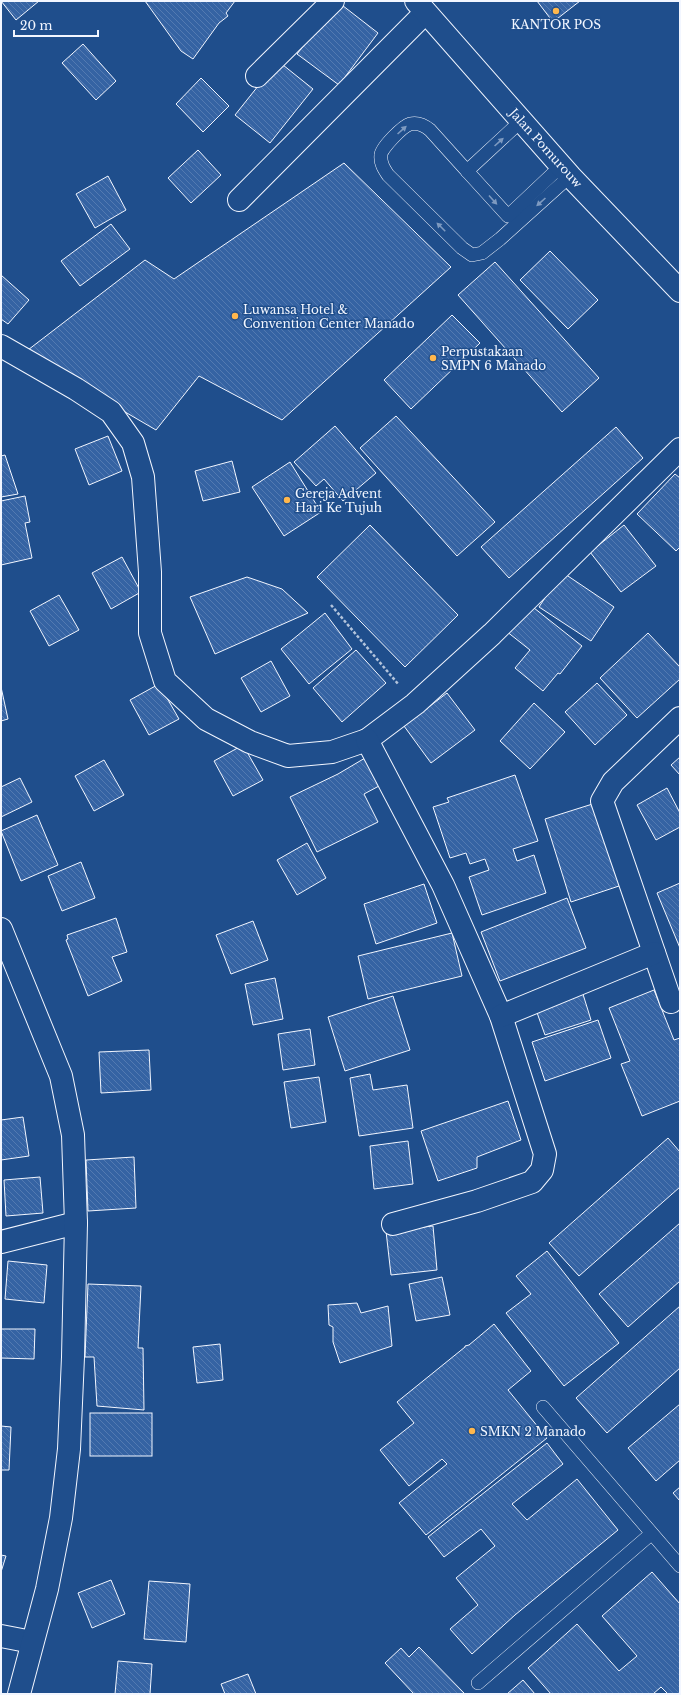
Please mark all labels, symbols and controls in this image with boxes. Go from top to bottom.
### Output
marker: KANTOR POS [551,6,561,16]
scale bar [14,12,98,38]
place label: KANTOR POS [511,17,601,32]
text: 20 m [20,18,52,33]
street label: Jalan Pomurouw [505,104,586,191]
one-way arrow [397,125,407,135]
one-way arrow [493,137,504,146]
one-way arrow [488,195,498,205]
one-way arrow [536,197,546,207]
one-way arrow [436,222,446,232]
place label: Luwansa Hotel & Convention Center Manado [243,302,415,331]
marker: Luwansa Hotel & Convention Center Manado [230,311,240,321]
place label: Perpustakaan SMPN 6 Manado [441,344,546,373]
marker: Perpustakaan SMPN 6 Manado [428,353,438,363]
place label: Gereja Advent Hari Ke Tujuh [295,486,382,515]
marker: Gereja Advent Hari Ke Tujuh [282,495,292,505]
place label: SMKN 2 Manado [480,1424,586,1439]
marker: SMKN 2 Manado [467,1426,477,1436]

